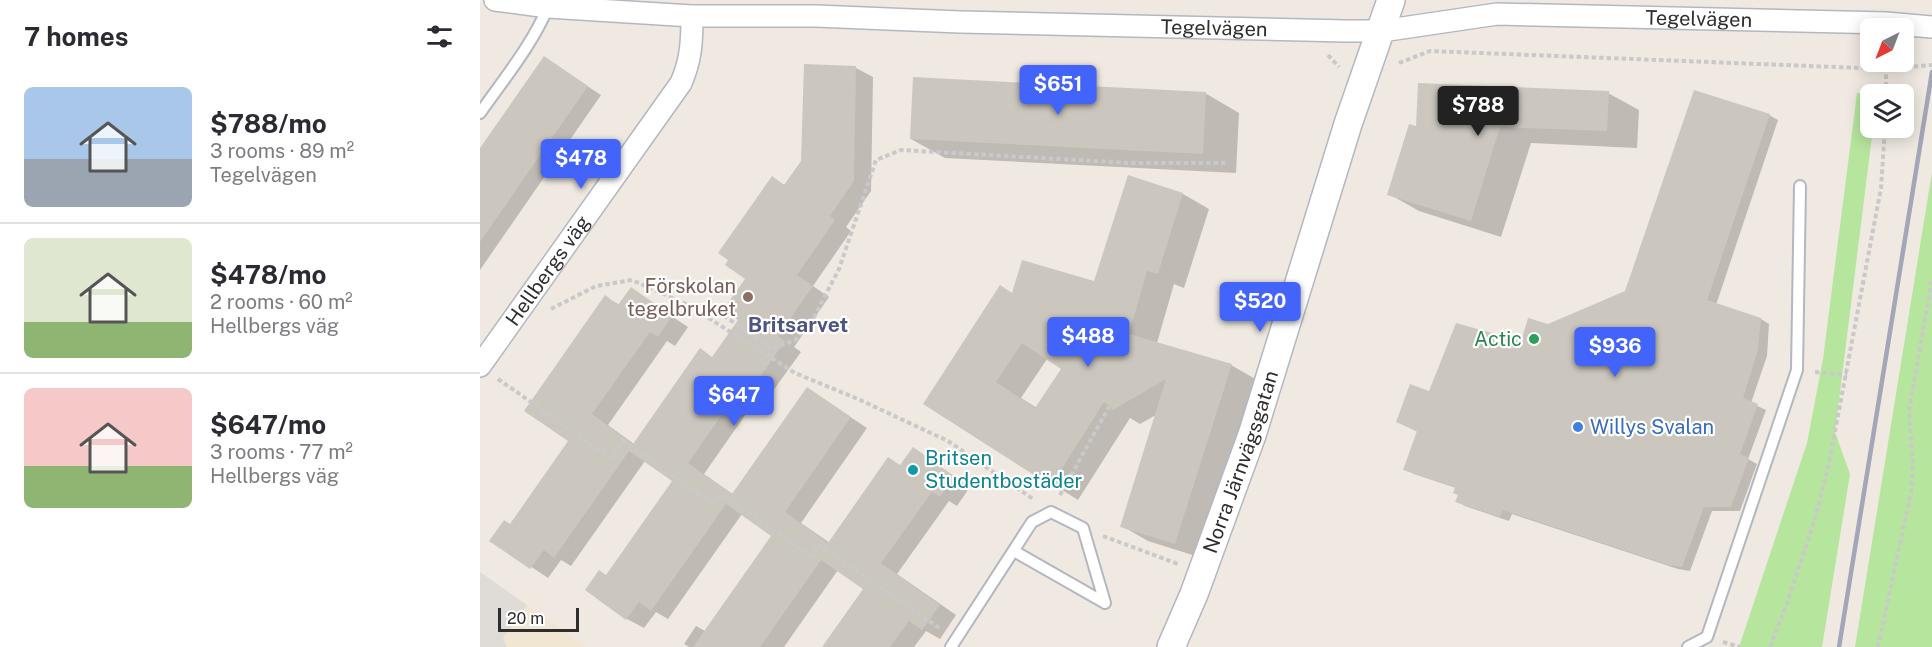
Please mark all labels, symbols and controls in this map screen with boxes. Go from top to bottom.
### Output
street label: Tegelvägen [1645,5,1752,32]
street label: Tegelvägen [1160,15,1268,41]
north arrow [1860,18,1914,72]
map controls [1860,18,1914,138]
icon: filters [423,20,456,53]
text: 7 homes [24,21,128,52]
pin: $651 [1022,65,1094,116]
text: $651 [1034,72,1082,96]
button: layers [1860,84,1914,138]
pin: $788 [1442,86,1514,137]
text: $788 [1452,93,1504,117]
text: $788/mo [210,108,327,139]
icon: home [72,111,144,183]
text: 3 rooms · 89 m² [210,139,354,163]
pin: $478 [545,139,617,190]
text: $478 [555,146,607,170]
text: Tegelvägen [210,163,317,187]
street label: Hellbergs väg [501,211,595,330]
text: $478/mo [210,259,326,290]
icon: home [72,262,144,334]
place label: Förskolan tegelbruket [627,274,736,321]
pin: $520 [1224,282,1296,333]
text: $520 [1234,289,1286,313]
text: 2 rooms · 60 m² [210,290,353,314]
marker: Förskolan tegelbruket [741,290,755,304]
district label: Britsarvet [748,312,848,337]
text: Hellbergs väg [210,314,339,338]
pin: $488 [1052,317,1124,368]
text: $488 [1061,324,1115,348]
place label: Actic [1474,327,1522,351]
pin: $936 [1579,327,1651,378]
marker: Actic [1527,332,1541,346]
text: $936 [1588,334,1642,358]
street label: Norra Järnvägsgatan [1198,368,1283,556]
pin: $647 [698,376,770,427]
text: $647 [708,383,760,407]
text: $647/mo [210,409,326,440]
icon: home [72,412,144,484]
place label: Willys Svalan [1590,415,1714,439]
marker: Willys Svalan [1571,420,1585,434]
text: 3 rooms · 77 m² [210,440,353,464]
place label: Britsen Studentbostäder [925,446,1083,493]
marker: Britsen Studentbostäder [906,463,920,477]
text: Hellbergs väg [210,464,339,488]
scale bar [498,605,579,632]
text: 20 m [507,609,544,628]

